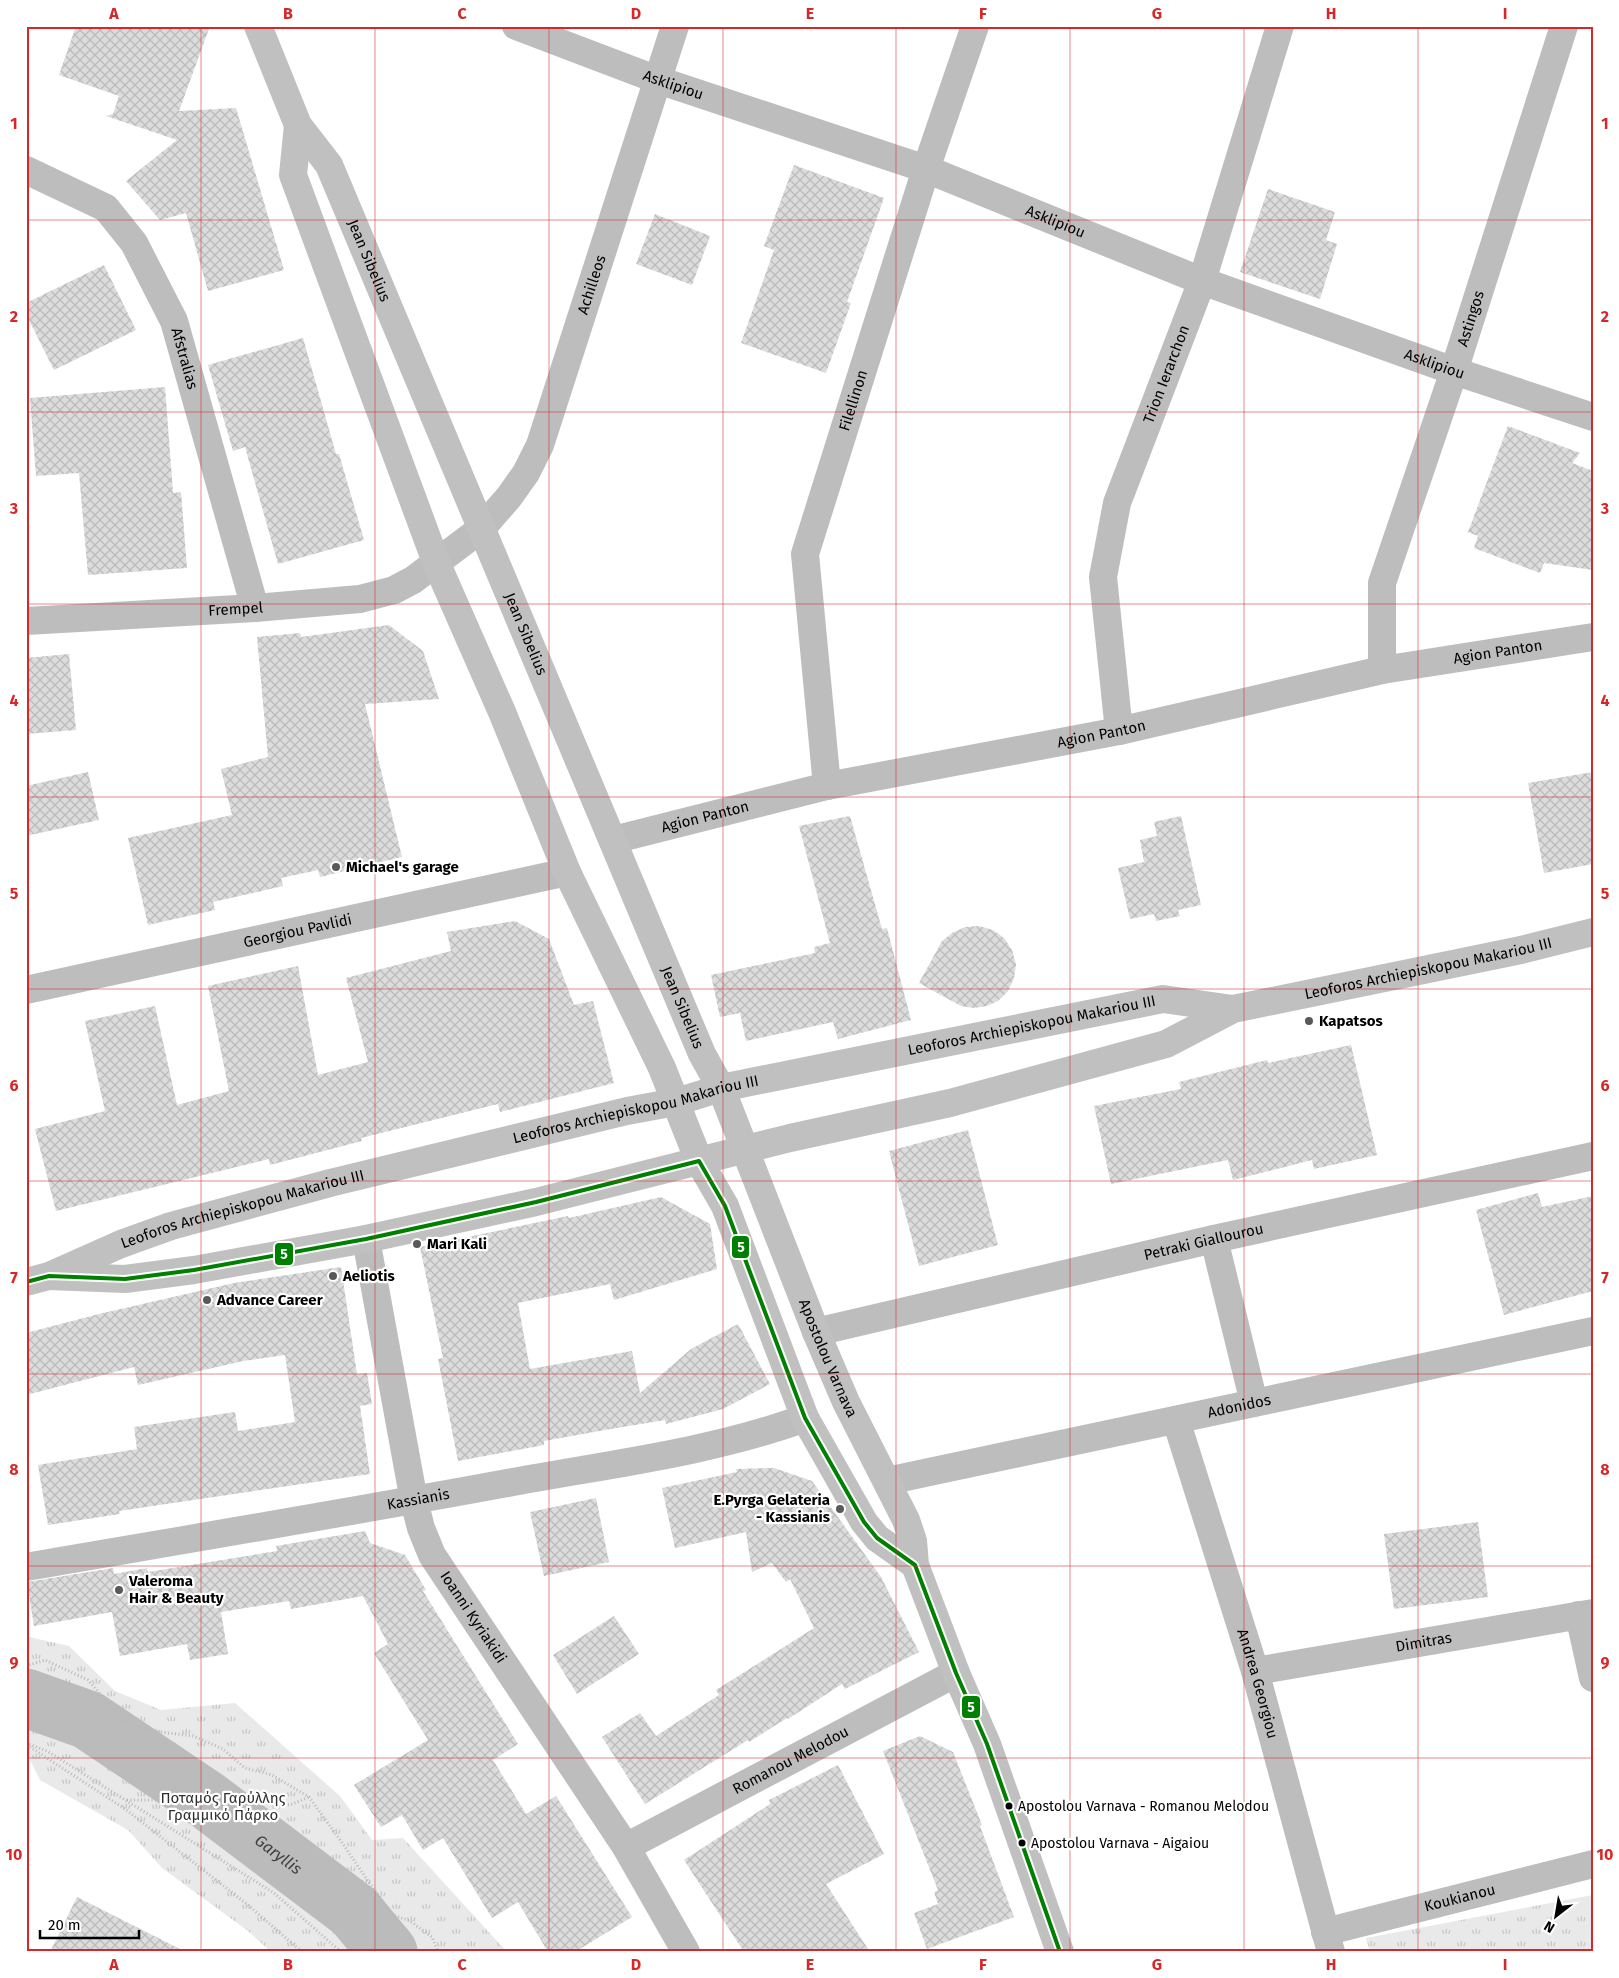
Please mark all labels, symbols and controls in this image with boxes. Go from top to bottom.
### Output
text: A [108,4,119,23]
text: B [283,4,293,23]
text: C [457,4,467,23]
text: D [631,4,641,23]
text: E [806,4,814,23]
text: F [979,4,987,23]
text: G [1152,4,1162,23]
text: H [1326,4,1336,23]
text: I [1503,4,1507,23]
street label: Asklipiou [641,66,706,103]
text: 1 [10,114,18,133]
text: 1 [1601,114,1609,133]
street label: Asklipiou [1023,201,1088,242]
street label: Jean Sibelius [344,217,394,304]
street label: Achilleos [574,253,610,317]
street label: Astingos [1453,288,1488,349]
text: 2 [10,307,18,326]
text: 2 [1601,307,1609,326]
street label: Trion Ierarchon [1139,323,1193,426]
street label: Afstralias [167,326,202,391]
street label: Asklipiou [1402,345,1467,383]
street label: Filellinon [835,368,871,433]
text: 3 [9,499,18,518]
text: 3 [1600,499,1609,518]
street label: Jean Sibelius [501,590,551,678]
street label: Frempel [208,598,264,620]
street label: Agion Panton [1452,636,1544,668]
text: 4 [9,691,19,710]
text: 4 [1600,691,1610,710]
street label: Agion Panton [1056,716,1147,751]
street label: Agion Panton [659,797,751,836]
place label: Michael's garage [346,858,459,876]
marker: Michael's garage [330,861,342,873]
text: 5 [10,884,19,903]
text: 5 [1601,884,1610,903]
street label: Georgiou Pavlidi [242,910,354,951]
street label: Leoforos Archiepiskopou Makariou III [1303,934,1554,1003]
street label: Jean Sibelius [657,964,708,1051]
street label: Leoforos Archiepiskopou Makariou III [906,992,1157,1059]
place label: Kapatsos [1319,1012,1383,1030]
marker: Kapatsos [1303,1015,1315,1027]
street label: Leoforos Archiepiskopou Makariou III [511,1072,760,1147]
text: 6 [9,1076,19,1095]
text: 6 [1600,1076,1610,1095]
street label: Leoforos Archiepiskopou Makariou III [118,1166,366,1252]
street label: Petraki Giallourou [1142,1219,1265,1264]
place label: Mari Kali [427,1235,487,1253]
line badge: 5 [731,1235,750,1259]
marker: Mari Kali [411,1238,423,1250]
text: 5 [737,1239,745,1256]
line badge: 5 [274,1242,294,1266]
text: 5 [280,1246,288,1263]
place label: Aeliotis [342,1267,395,1285]
text: 7 [10,1268,18,1287]
text: 7 [1601,1268,1609,1287]
marker: Aeliotis [327,1270,339,1282]
place label: Advance Career [216,1291,324,1309]
marker: Advance Career [201,1294,213,1306]
street label: Apostolou Varnava [795,1296,861,1420]
street label: Adonidos [1206,1391,1272,1422]
text: 8 [9,1460,19,1479]
text: 8 [1600,1460,1610,1479]
street label: Kassianis [386,1485,451,1514]
place label: E.Pyrga Gelateria - Kassianis [713,1491,830,1526]
marker: E.Pyrga Gelateria - Kassianis [834,1503,846,1515]
street label: Ioanni Kyriakidi [436,1568,510,1666]
place label: Valeroma Hair & Beauty [128,1572,224,1607]
marker: Valeroma Hair & Beauty [113,1584,125,1596]
street label: Andrea Georgiou [1233,1626,1282,1741]
street label: Dimitras [1394,1628,1453,1656]
text: 9 [10,1653,19,1672]
text: 9 [1601,1653,1610,1672]
line badge: 5 [961,1695,981,1719]
text: 5 [967,1699,975,1716]
street label: Romanou Melodou [730,1722,852,1798]
park label: Ποταμός Γαρύλλης Γραμμικό Πάρκο [160,1789,286,1824]
place label: Apostolou Varnava - Romanou Melodou [1018,1798,1269,1815]
marker: Apostolou Varnava - Romanou Melodou [1004,1801,1014,1811]
water label: Garyllis [251,1830,306,1878]
place label: Apostolou Varnava - Aigaiou [1031,1835,1209,1852]
marker: Apostolou Varnava - Aigaiou [1017,1838,1027,1848]
text: 10 [6,1845,22,1864]
text: 10 [1597,1845,1613,1864]
street label: Koukianou [1422,1880,1497,1915]
north arrow [1532,1890,1582,1940]
scale bar [40,1908,139,1940]
text: 20 m [48,1916,81,1934]
text: N [1541,1917,1558,1936]
text: A [108,1955,119,1974]
text: B [283,1955,293,1974]
text: C [457,1955,467,1974]
text: D [631,1955,641,1974]
text: E [806,1955,814,1974]
text: F [979,1955,987,1974]
text: G [1152,1955,1162,1974]
text: H [1326,1955,1336,1974]
text: I [1503,1955,1507,1974]

